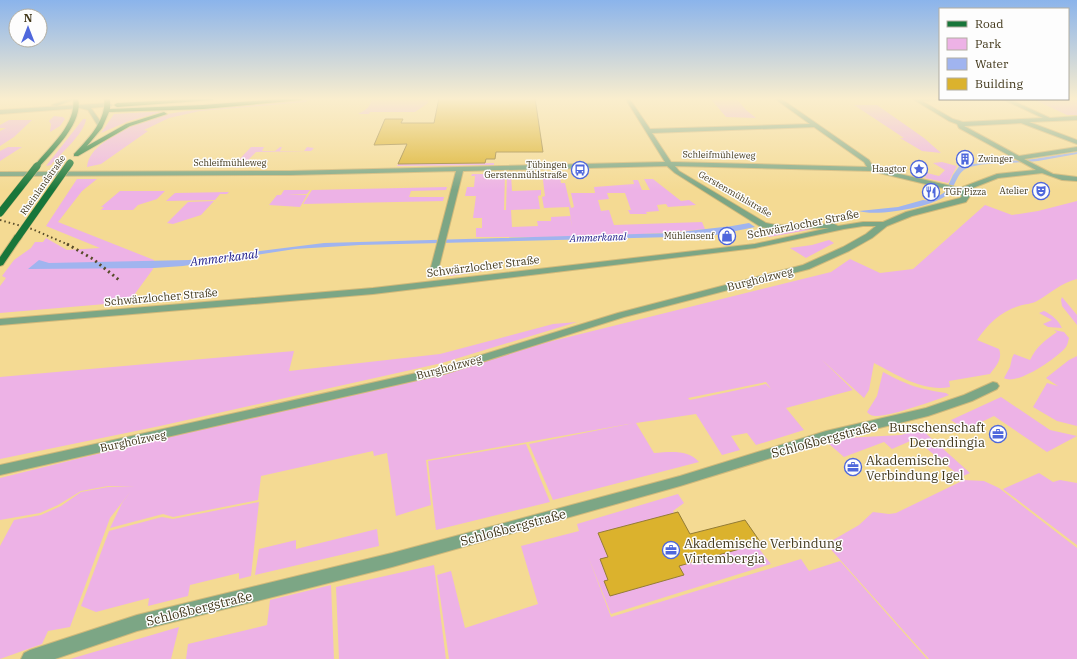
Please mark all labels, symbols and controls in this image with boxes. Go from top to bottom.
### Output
north arrow [8,8,48,48]
legend [939,8,1069,100]
text: N [24,11,33,25]
text: Road [975,16,1004,31]
text: Park [975,36,1001,51]
text: Water [975,56,1009,71]
text: Building [975,76,1023,91]
street label: Schleifmühleweg [682,148,756,161]
building icon: Zwinger [955,149,975,169]
street label: Rheinlandstraße [18,152,68,217]
place label: Zwinger [978,153,1013,164]
street label: Schleifmühleweg [194,157,267,168]
place label: Tübingen Gerstenmühlstraße [484,159,567,180]
place icon: Haagtor [909,159,929,179]
bus stop icon: Tübingen Gerstenmühlstraße [570,160,590,180]
place label: Haagtor [872,163,906,174]
street label: Gerstenmühlstraße [697,168,774,219]
theatre icon: Atelier [1031,181,1051,201]
restaurant icon: TGF Pizza [921,182,941,202]
place label: Atelier [1000,185,1028,196]
place label: TGF Pizza [944,186,987,197]
street label: Schwärzlocher Straße [746,206,860,242]
shop icon: Mühlensenf [717,226,737,246]
water label: Ammerkanal [568,230,627,245]
place label: Mühlensenf [664,230,715,241]
water label: Ammerkanal [188,246,259,269]
street label: Schwärzlocher Straße [426,252,540,280]
street label: Burgholzweg [726,264,794,294]
street label: Schwärzlocher Straße [104,285,218,309]
street label: Burgholzweg [415,352,483,382]
street label: Schloßbergstraße [769,417,879,462]
place label: Burschenschaft Derendingia [889,419,985,451]
office icon: Burschenschaft Derendingia [988,424,1008,444]
street label: Burgholzweg [99,427,167,455]
place label: Akademische Verbindung Igel [866,452,964,484]
office icon: Akademische Verbindung Igel [843,457,863,477]
street label: Schloßbergstraße [458,505,568,550]
place label: Akademische Verbindung Virtembergia [684,535,842,567]
office icon: Akademische Verbindung Virtembergia [661,540,681,560]
street label: Schloßbergstraße [144,587,254,630]

